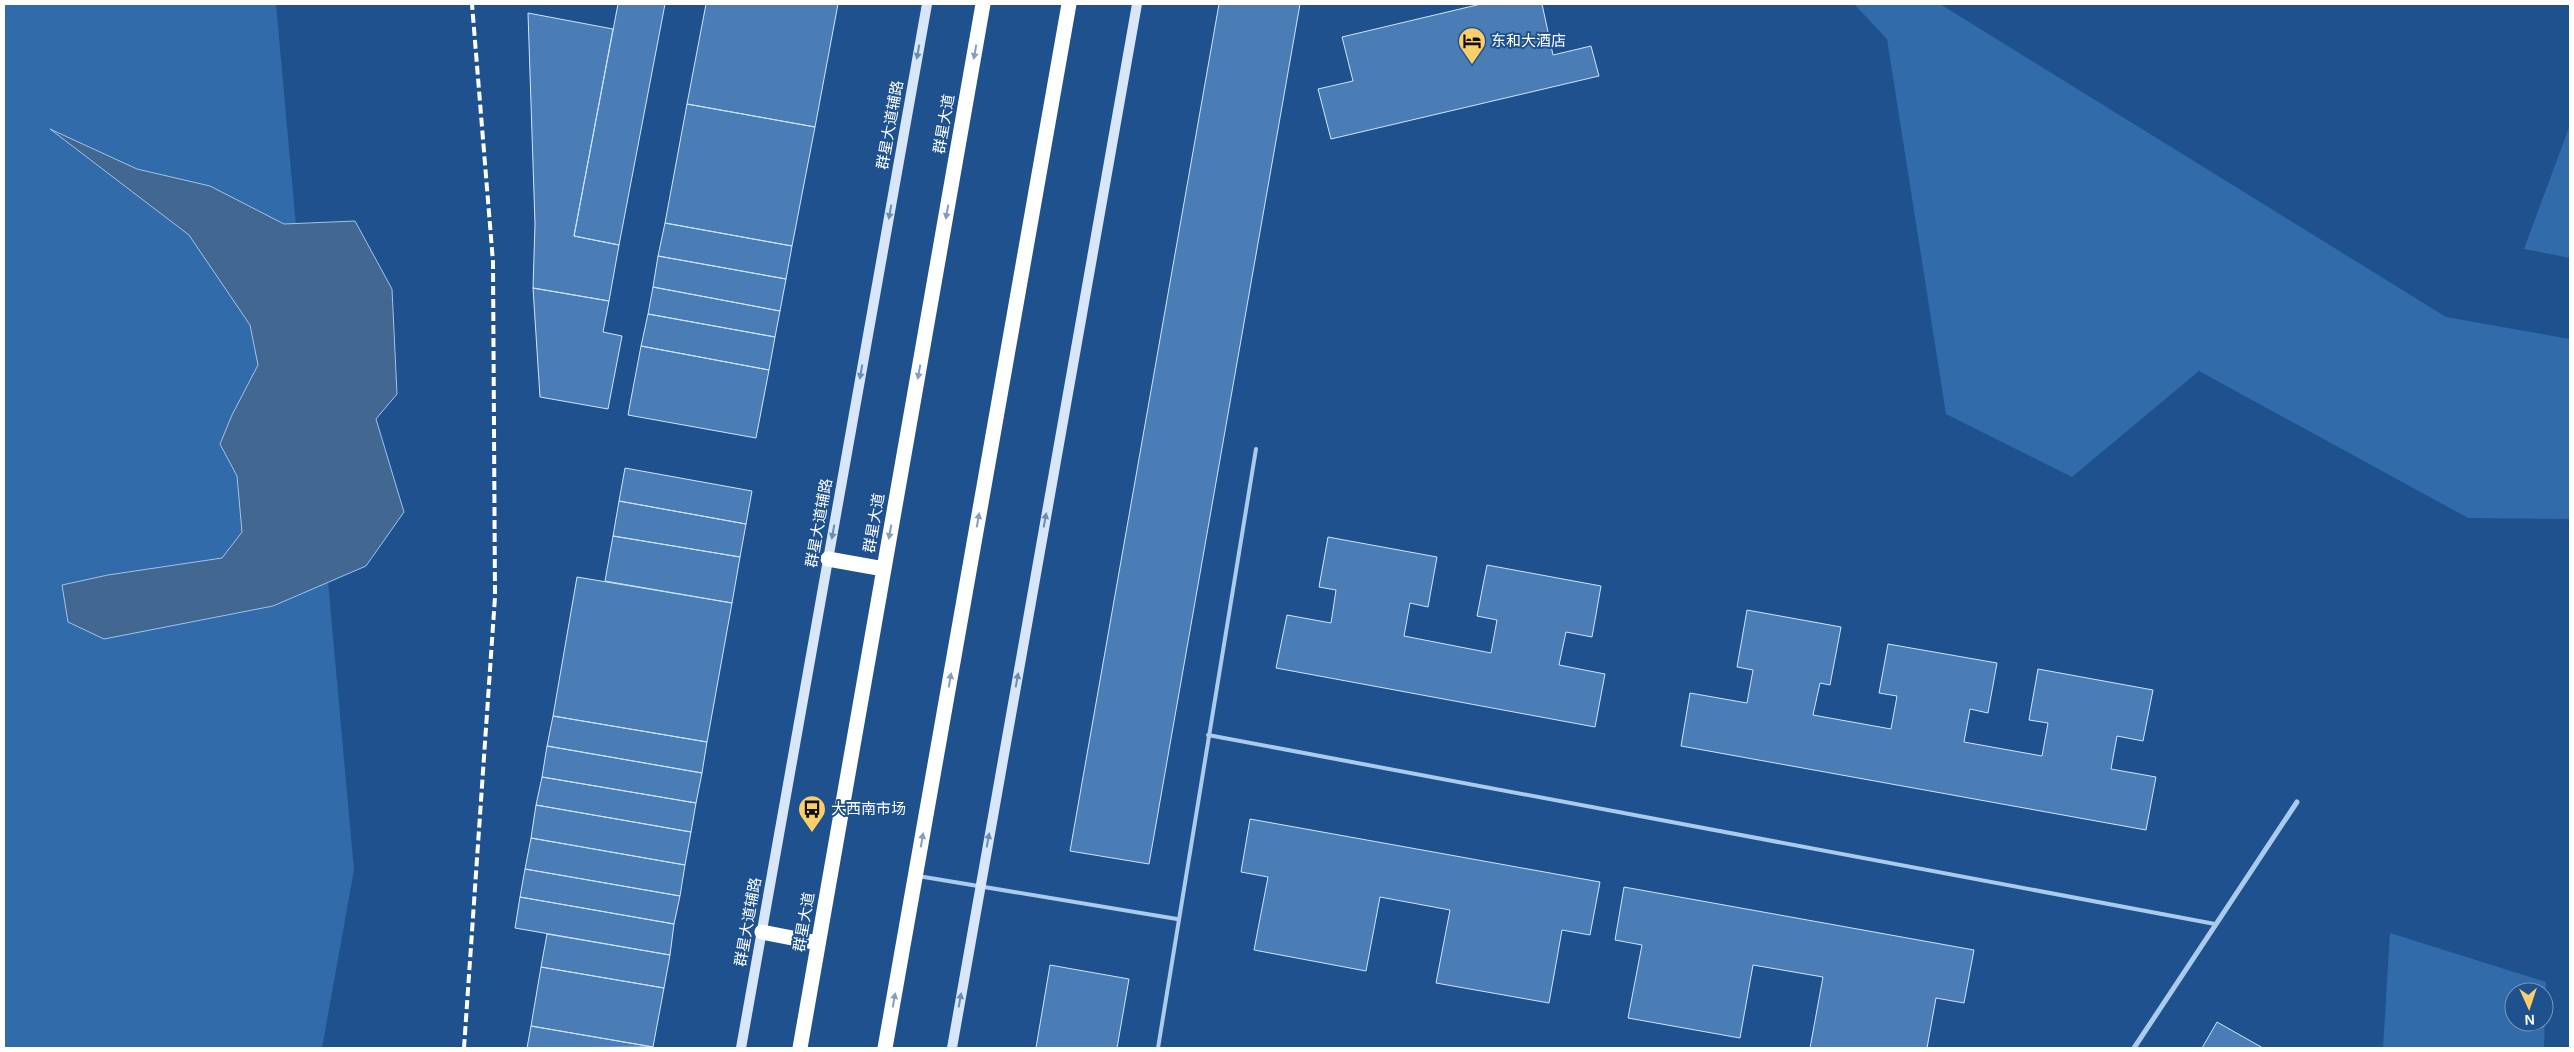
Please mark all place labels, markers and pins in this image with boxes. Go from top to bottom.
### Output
hotel icon: 东和大酒店 [1457,26,1487,65]
place label: 东和大酒店 [1491,32,1566,49]
bus stop icon: 大西南市场 [797,794,827,833]
place label: 大西南市场 [831,800,906,817]

